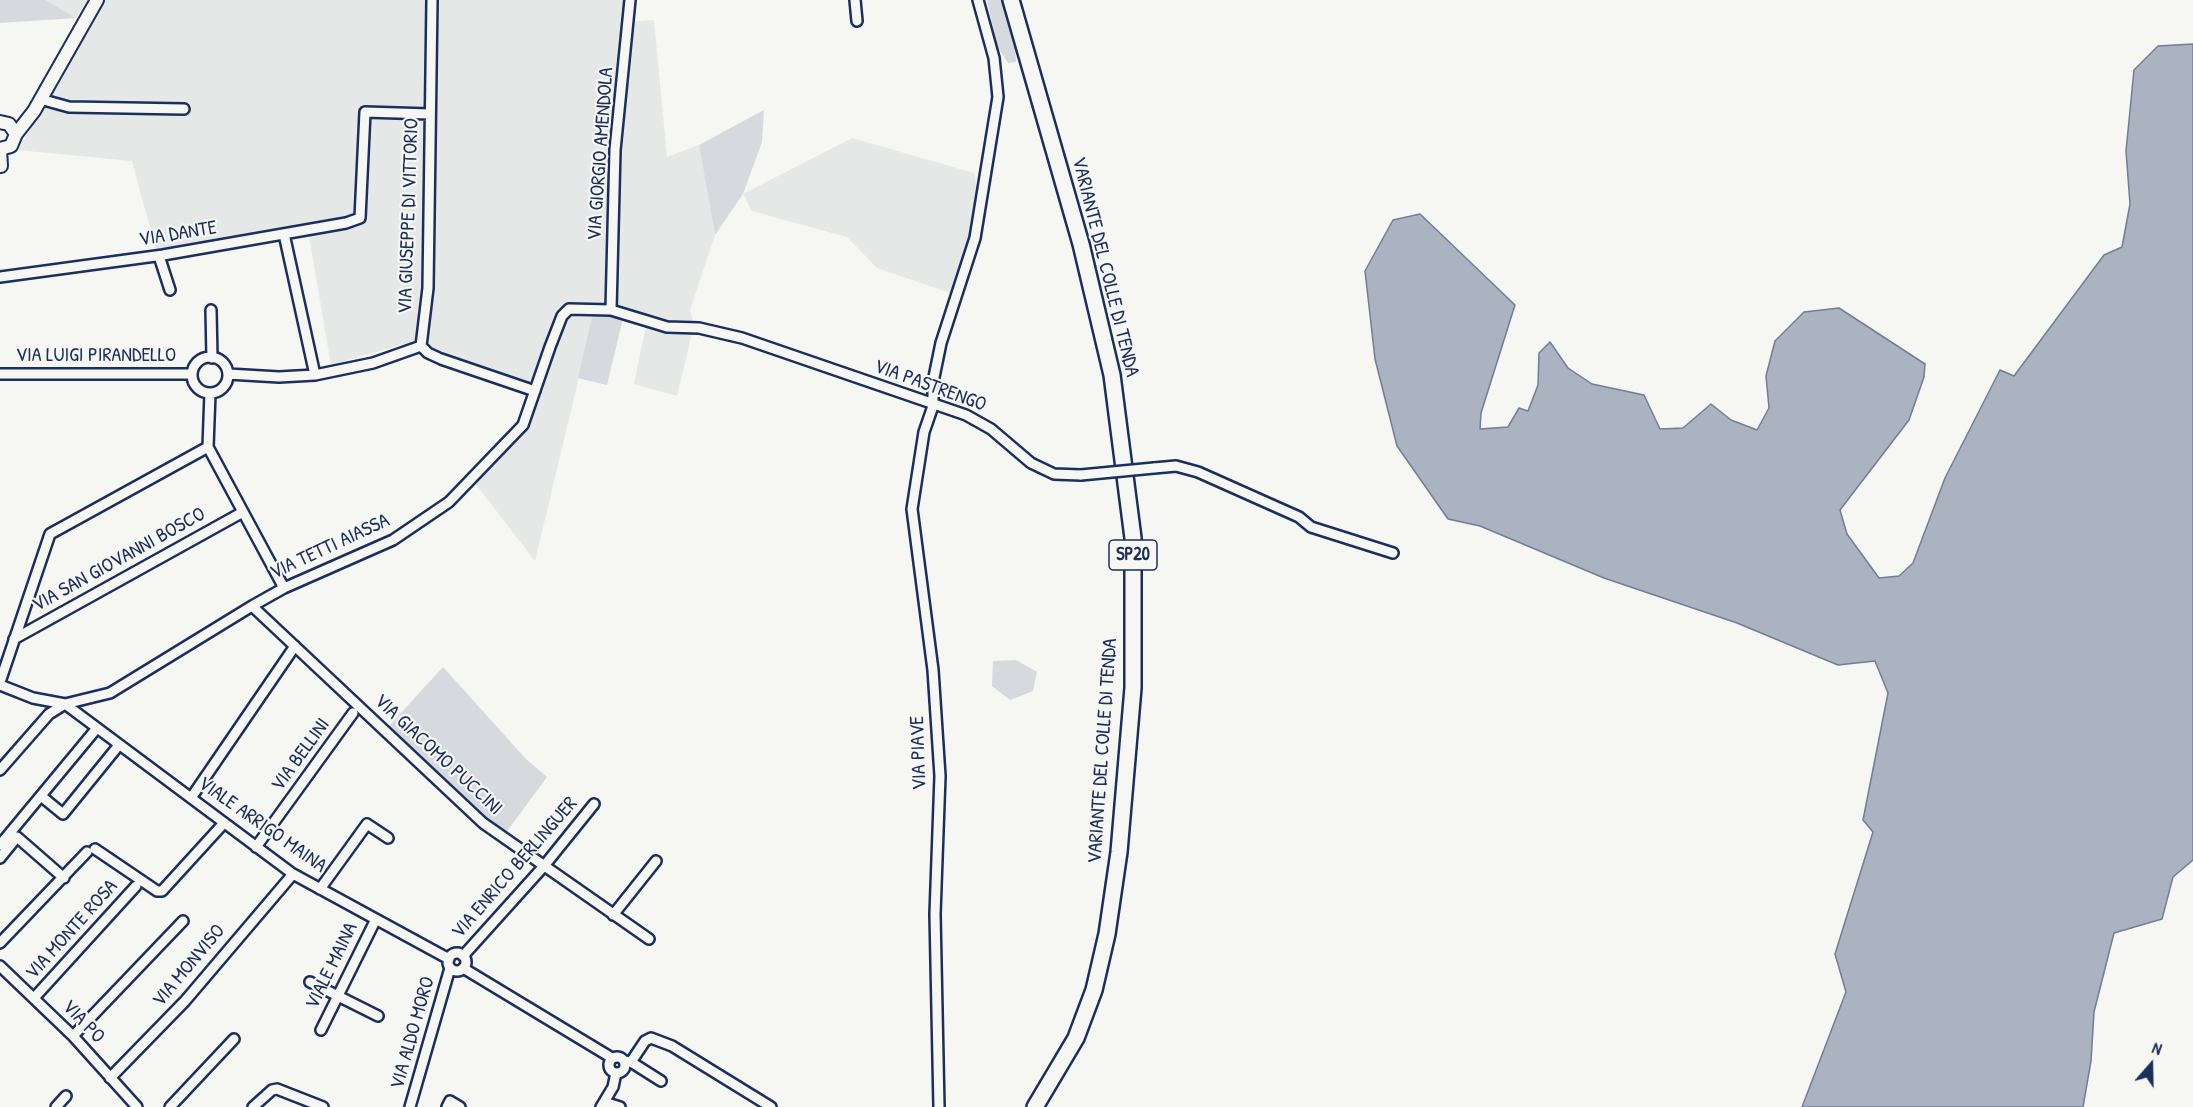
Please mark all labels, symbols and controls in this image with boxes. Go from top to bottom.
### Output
street label: VIA GIORGIO AMENDOLA [583,66,619,242]
street label: VIA GIUSEPPE DI VITTORIO [394,118,424,314]
street label: VARIANTE DEL COLLE DI TENDA [1066,155,1144,379]
street label: VIA DANTE [137,216,219,252]
street label: VIA LUIGI PIRANDELLO [16,344,176,368]
street label: VIA PASTRENGO [871,355,989,417]
street label: VIA SAN GIOVANNI BOSCO [28,502,210,618]
street label: VIA TETTI AIASSA [267,509,393,585]
road number: SP20 [1109,540,1157,570]
street label: VARIANTE DEL COLLE DI TENDA [1083,638,1123,864]
street label: VIA GIACOMO PUCCINI [369,689,507,821]
street label: VIA BELLINI [267,714,335,796]
street label: VIA PIAVE [906,715,932,791]
street label: VIALE ARRIGO MAINA [193,772,331,878]
street label: VIA ENRICO BERLINGUER [447,792,583,944]
street label: VIA MONTE ROSA [21,875,123,985]
street label: VIALE MAINA [301,919,363,1013]
street label: VIA MONVISO [148,920,230,1012]
street label: VIA ALDO MORO [385,974,441,1092]
street label: VIA PO [57,995,109,1049]
north arrow [2121,1035,2181,1095]
text: N [2149,1036,2165,1060]

